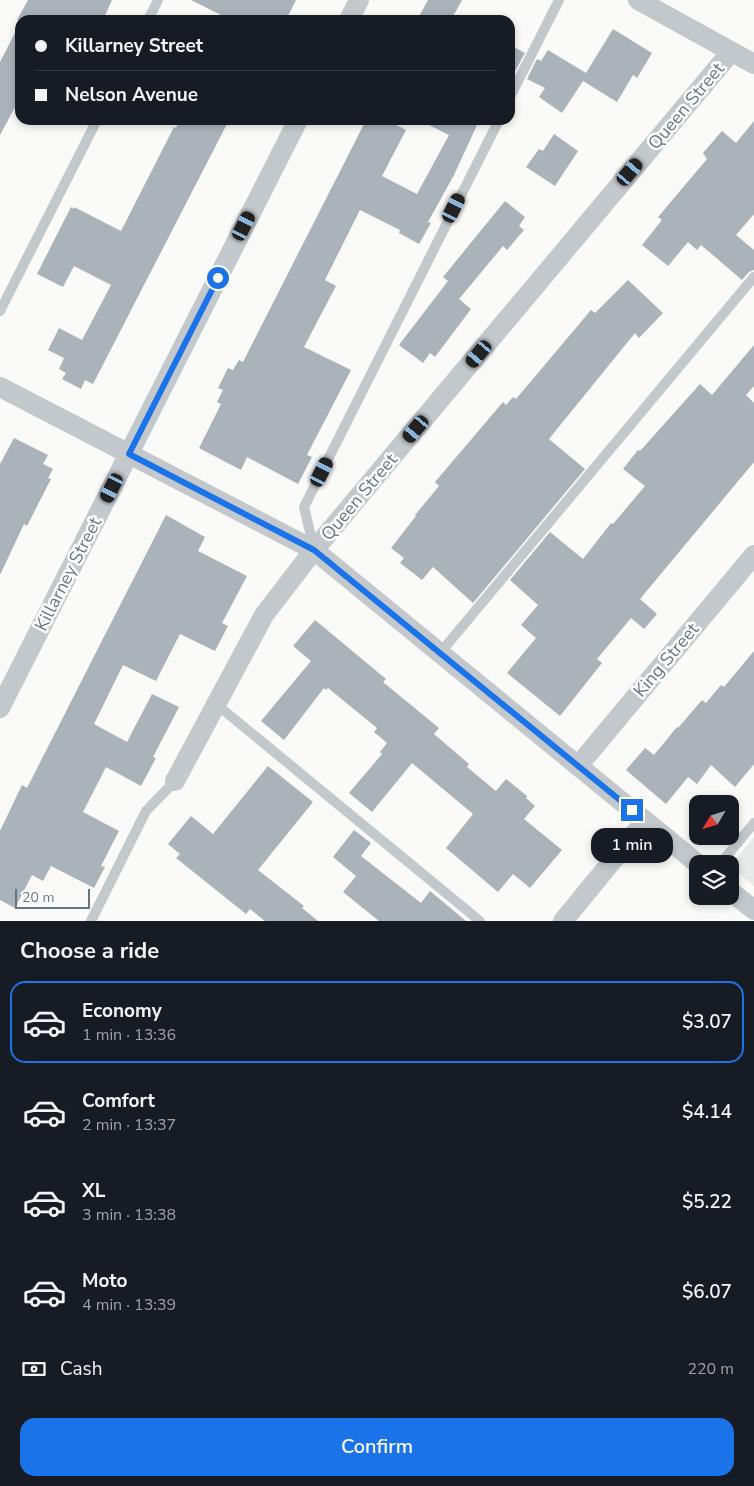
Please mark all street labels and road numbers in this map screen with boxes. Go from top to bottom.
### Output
street label: Queen Street [642,57,730,155]
street label: Queen Street [315,448,403,546]
street label: Killarney Street [29,512,107,635]
street label: King Street [628,617,705,702]

